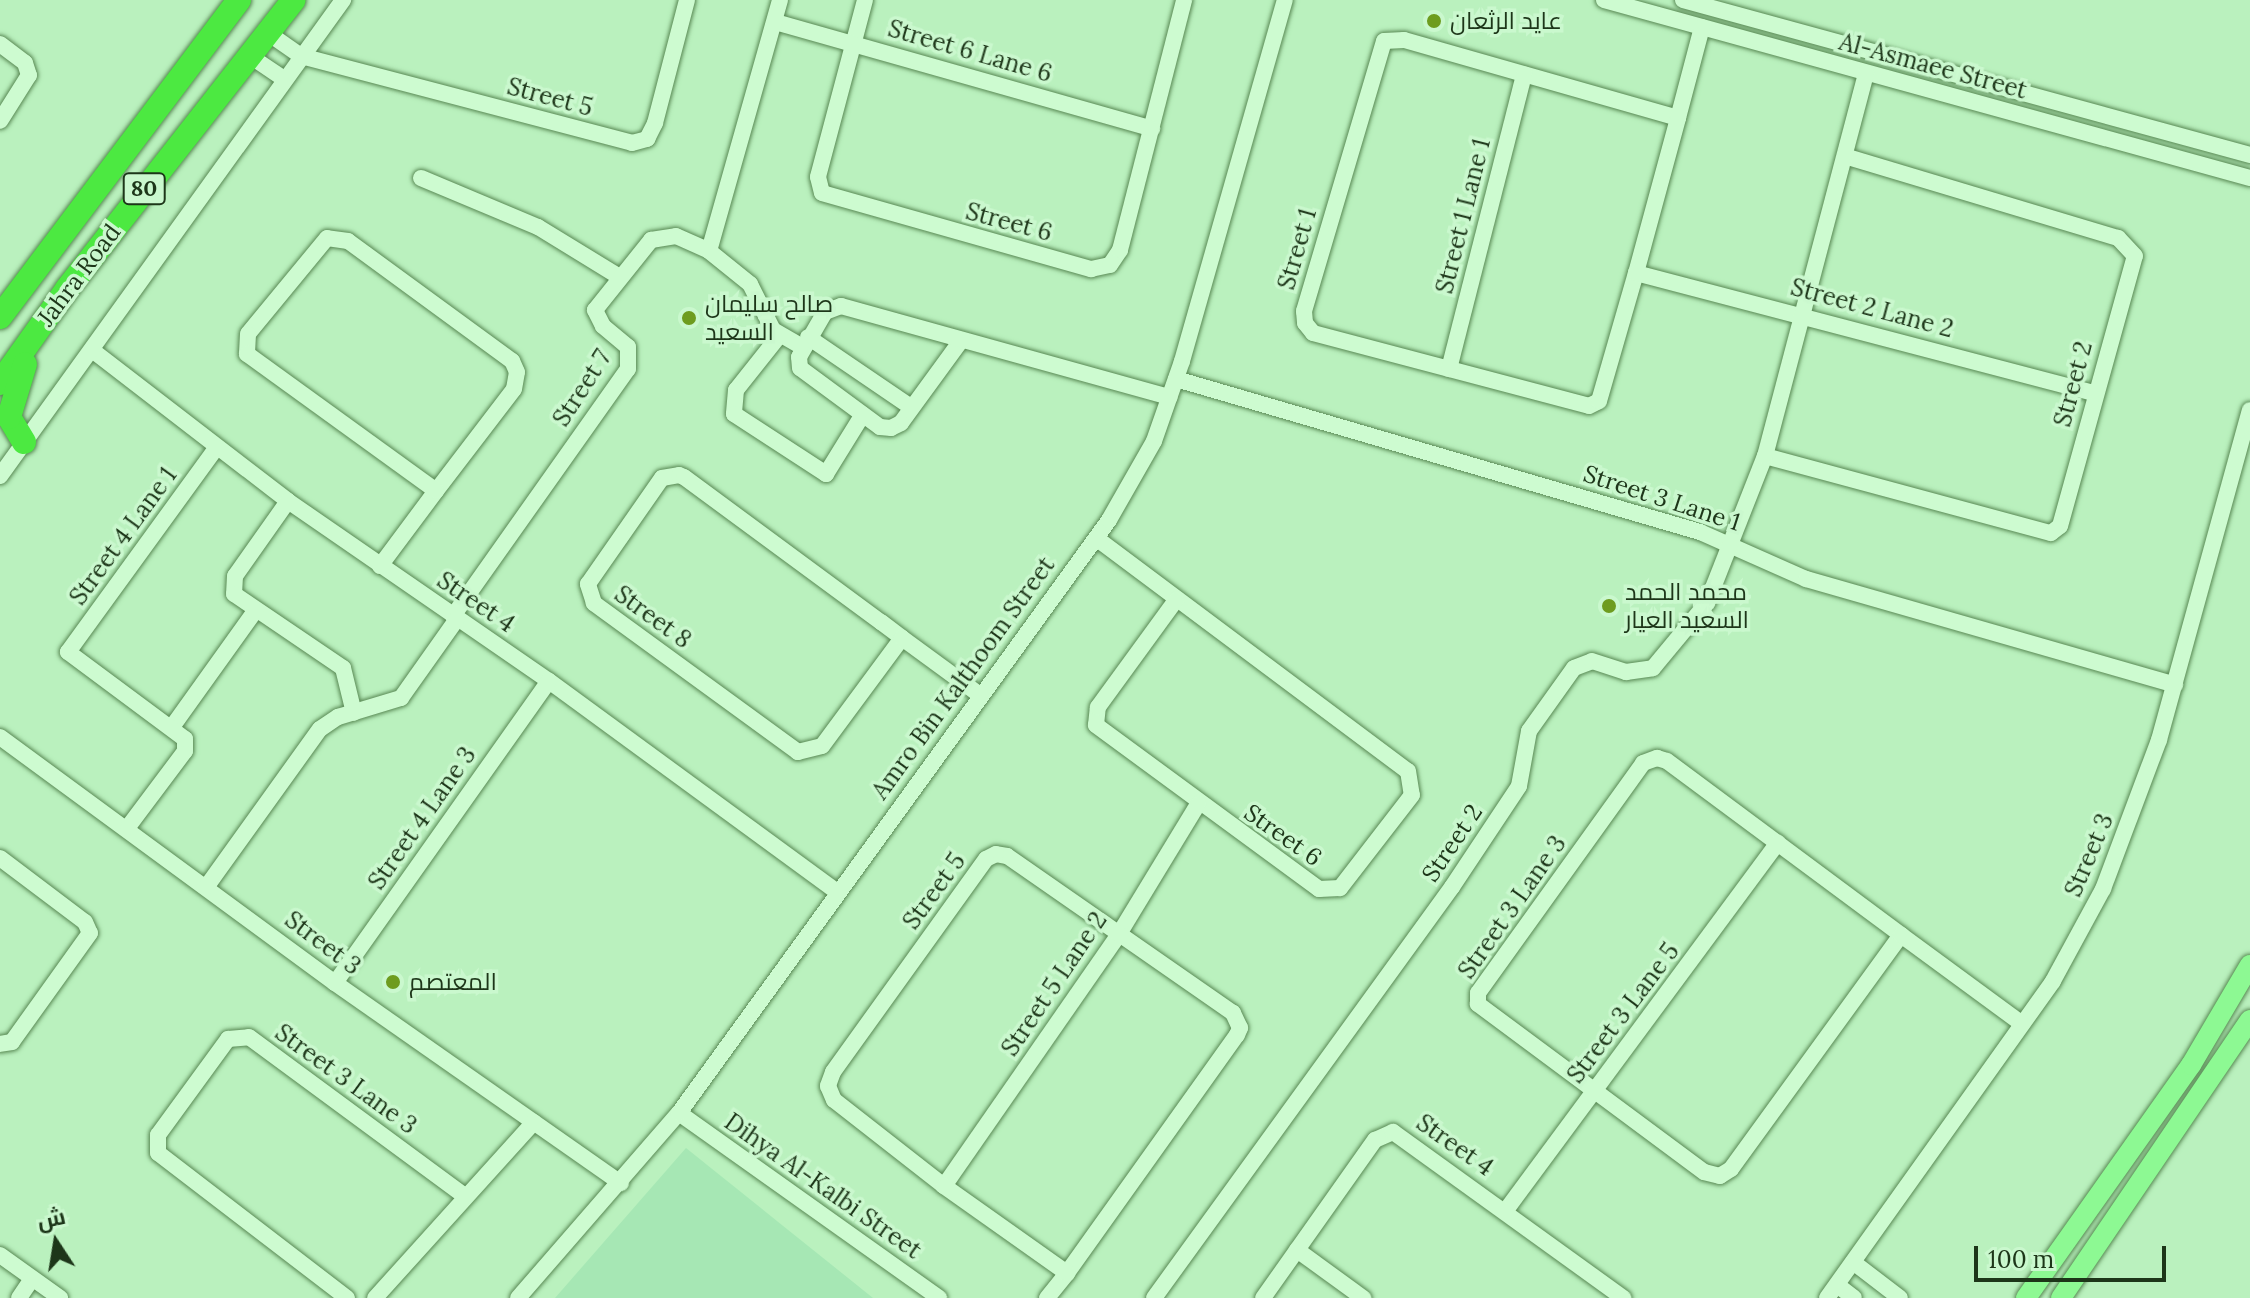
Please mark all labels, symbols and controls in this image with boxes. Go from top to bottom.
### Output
place label: عايد الرثعان [1450,7,1562,35]
marker: عايد الرثعان [1425,12,1443,30]
street label: Street 6 Lane 6 [885,14,1055,88]
street label: Al-Asmaee Street [1836,27,2030,105]
street label: Street 5 [504,72,596,122]
street label: Street 1 Lane 1 [1430,135,1496,297]
road number: 80 [122,171,166,207]
street label: Street 6 [963,197,1055,247]
street label: Street 1 [1272,205,1322,293]
street label: Jahra Road [31,218,127,332]
street label: Street 2 Lane 2 [1788,272,1956,344]
place label: صالح سليمان السعيد [705,290,833,346]
marker: صالح سليمان السعيد [680,309,698,327]
street label: Street 2 [2048,338,2098,430]
street label: Street 7 [547,344,617,432]
street label: Street 3 Lane 1 [1580,459,1744,537]
street label: Street 4 Lane 1 [63,462,183,610]
street label: Amro Bin Kalthoom Street [865,551,1061,805]
street label: Street 4 [432,566,520,638]
place label: محمد الحمد السعيد العيار [1625,578,1749,634]
street label: Street 8 [609,580,697,654]
marker: محمد الحمد السعيد العيار [1600,597,1618,615]
street label: Street 4 Lane 3 [362,741,482,895]
street label: Street 6 [1239,798,1327,872]
street label: Street 2 [1416,799,1488,887]
street label: Street 3 [2059,809,2119,901]
street label: Street 3 Lane 3 [1452,830,1572,984]
street label: Street 5 [897,847,971,935]
street label: Street 3 [279,905,367,981]
street label: Street 5 Lane 2 [995,907,1113,1061]
street label: Street 3 Lane 5 [1561,937,1685,1089]
place label: المعتصم [409,968,497,996]
marker: المعتصم [384,973,402,991]
street label: Street 3 Lane 3 [270,1018,422,1140]
street label: Dihya Al-Kalbi Street [719,1107,927,1265]
street label: Street 4 [1411,1108,1499,1182]
north arrow [16,1202,96,1282]
text: ش [34,1202,68,1235]
scale bar [1978,1230,2170,1280]
text: 100 m [1988,1244,2054,1275]

